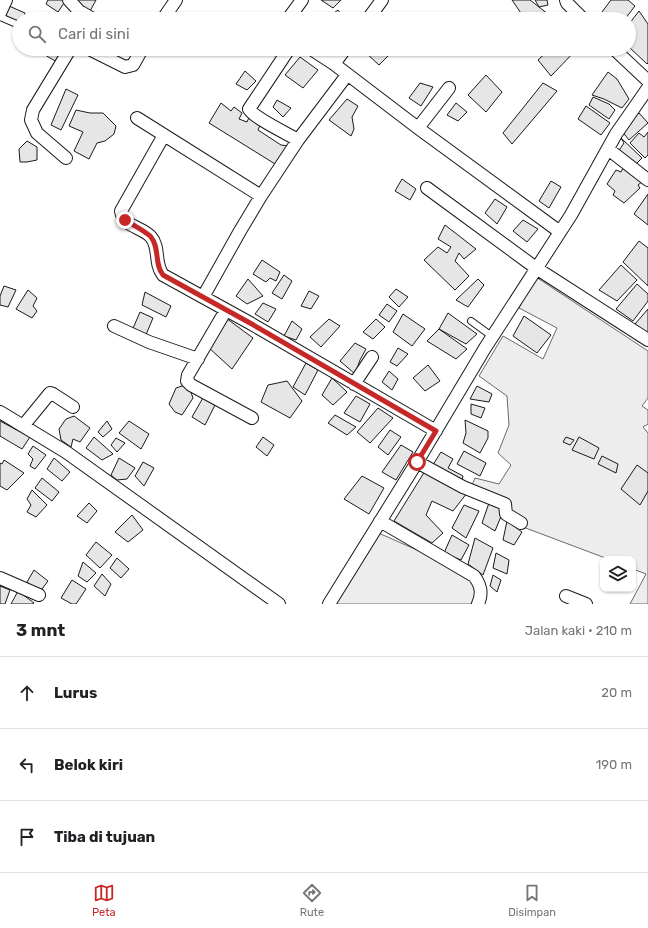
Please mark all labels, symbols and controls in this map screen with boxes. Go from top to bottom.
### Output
search box [12,12,636,56]
icon: search [26,23,48,45]
text: Cari di sini [58,25,130,43]
route end [116,211,134,229]
route start [408,453,426,471]
map controls [600,556,636,592]
button: layers [600,556,636,592]
text: 3 mnt [16,620,65,640]
text: Jalan kaki · 210 m [525,623,632,638]
icon: ahead [16,682,38,704]
text: Lurus [54,684,97,702]
text: 20 m [601,685,632,700]
icon: left [16,754,38,776]
text: Belok kiri [54,756,123,774]
text: 190 m [596,757,632,772]
icon: arrive [16,826,38,848]
text: Tiba di tujuan [54,828,155,846]
tab: Peta [92,882,116,919]
tab: Rute [300,882,324,919]
tab: Disimpan [508,882,556,919]

